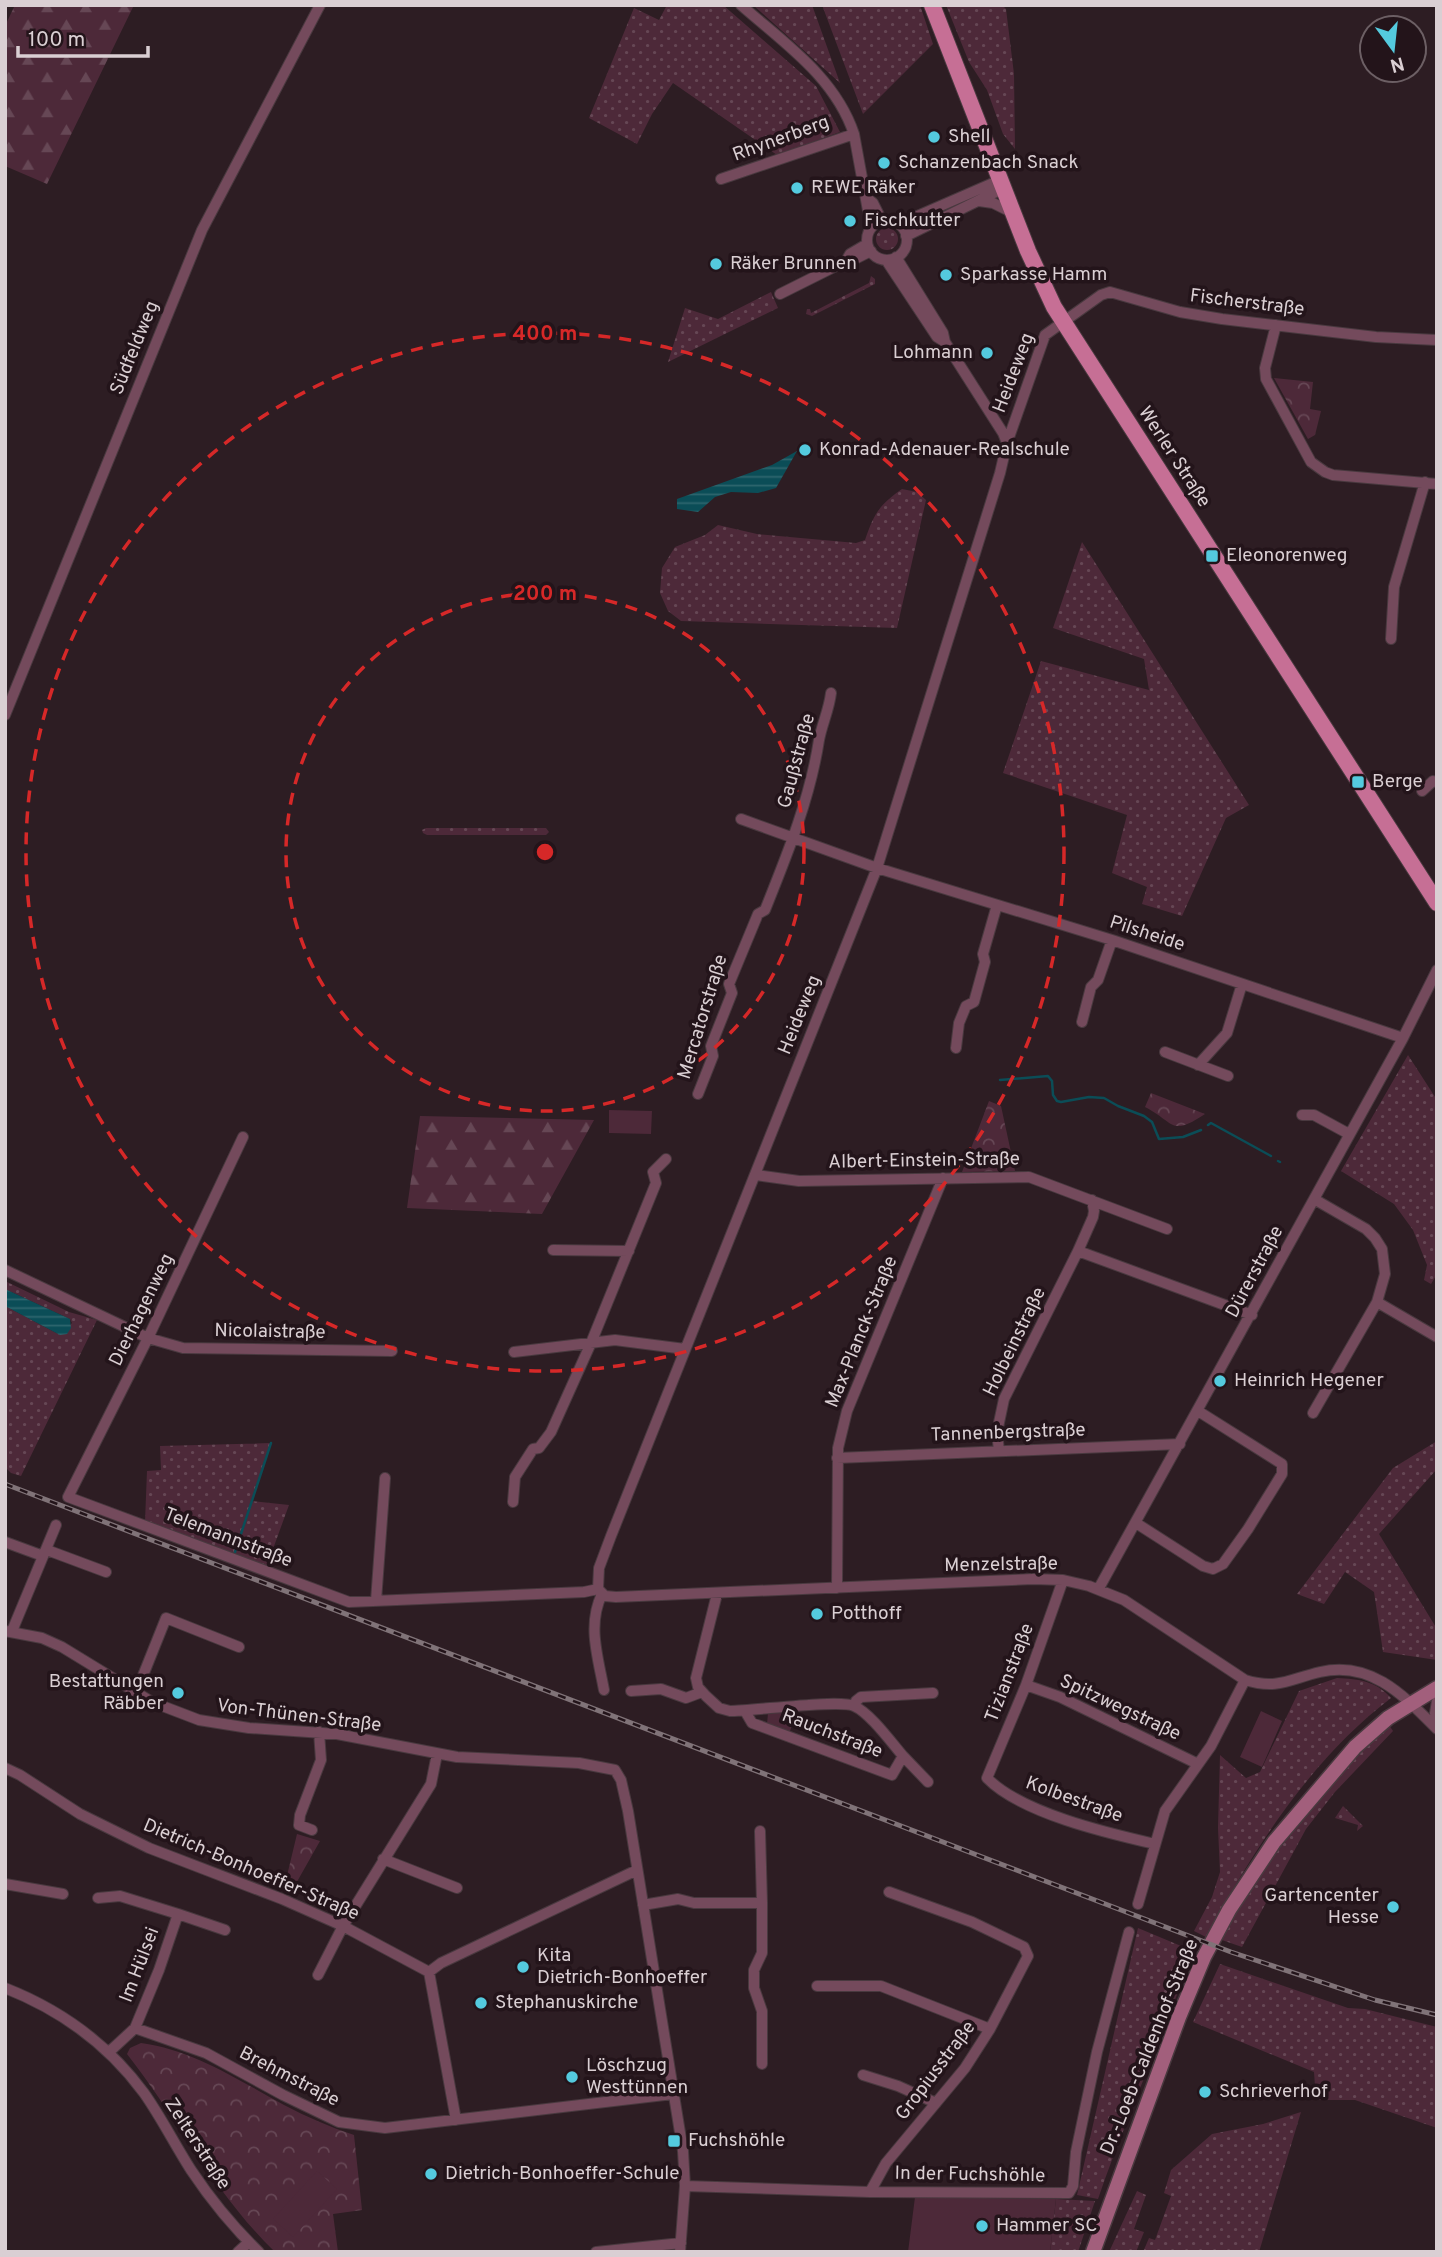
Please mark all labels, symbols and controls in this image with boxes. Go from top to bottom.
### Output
scale bar [18,14,147,58]
north arrow [1358,14,1428,84]
text: 100 m [28,27,85,54]
text: N [1387,50,1407,77]
street label: Rhynerberg [729,110,833,168]
place label: Shell [948,125,991,149]
marker: Shell [926,129,942,145]
place label: Schanzenbach Snack [898,151,1079,175]
marker: Schanzenbach Snack [876,155,892,171]
place label: REWE Räker [811,176,916,200]
marker: REWE Räker [789,180,805,196]
place label: Fischkutter [864,209,961,233]
marker: Fischkutter [842,213,858,229]
place label: Räker Brunnen [730,252,857,276]
marker: Räker Brunnen [708,256,724,272]
place label: Sparkasse Hamm [960,263,1107,287]
marker: Sparkasse Hamm [938,267,954,283]
street label: Fischerstraße [1188,284,1306,322]
street label: Südfeldweg [105,298,165,398]
text: 400 m [513,321,577,348]
street label: Heideweg [988,330,1040,416]
place label: Lohmann [893,341,973,365]
marker: Lohmann [979,345,995,361]
street label: Werler Straße [1132,402,1216,512]
place label: Konrad-Adenauer-Realschule [819,438,1070,462]
marker: Konrad-Adenauer-Realschule [797,442,813,458]
place label: Eleonorenweg [1226,544,1347,568]
marker: Eleonorenweg [1204,548,1220,564]
text: 200 m [513,581,577,608]
street label: Gaußstraße [773,711,821,811]
place label: Berge [1372,770,1423,794]
marker: Berge [1350,774,1366,790]
centre of rings [533,840,557,864]
street label: Pilsheide [1106,911,1188,957]
street label: Mercatorstraße [673,952,733,1082]
street label: Heideweg [773,972,827,1058]
street label: Albert-Einstein-Straße [828,1147,1020,1175]
street label: Dürerstraße [1221,1222,1289,1322]
street label: Dierhagenweg [104,1250,180,1370]
street label: Max-Planck-Straße [821,1253,903,1411]
street label: Holbeinstraße [978,1283,1052,1401]
street label: Nicolaistraße [214,1319,326,1345]
place label: Heinrich Hegener [1234,1369,1384,1393]
marker: Heinrich Hegener [1212,1373,1228,1389]
street label: Tannenbergstraße [930,1418,1086,1448]
street label: Telemannstraße [160,1502,296,1574]
street label: Menzelstraße [944,1552,1058,1578]
place label: Potthoff [831,1602,902,1626]
marker: Potthoff [809,1606,825,1622]
street label: Tizianstraße [980,1620,1040,1726]
street label: Spitzwegstraße [1056,1669,1184,1747]
place label: Bestattungen Räbber [49,1670,165,1716]
marker: Bestattungen Räbber [170,1685,186,1701]
street label: Von-Thünen-Straße [215,1694,383,1738]
street label: Rauchstraße [778,1704,886,1764]
street label: Kolbestraße [1022,1771,1126,1829]
street label: Dietrich-Bonhoeffer-Straße [139,1813,363,1927]
place label: Gartencenter Hesse [1264,1884,1380,1930]
marker: Gartencenter Hesse [1385,1899,1401,1915]
street label: Im Hülsei [115,1924,165,2006]
street label: Dr.-Loeb-Caldenhof-Straße [1096,1935,1204,2159]
place label: Kita Dietrich-Bonhoeffer [537,1944,708,1990]
marker: Kita Dietrich-Bonhoeffer [515,1959,531,1975]
place label: Stephanuskirche [495,1991,638,2015]
marker: Stephanuskirche [473,1995,489,2011]
street label: Gropiusstraße [891,2016,981,2126]
street label: Brehmstraße [235,2041,343,2113]
place label: Löschzug Westtünnen [586,2054,688,2100]
marker: Löschzug Westtünnen [564,2069,580,2085]
place label: Schrieverhof [1219,2080,1328,2104]
marker: Schrieverhof [1197,2084,1213,2100]
street label: Zelterstraße [158,2094,236,2194]
place label: Fuchshöhle [688,2129,785,2153]
marker: Fuchshöhle [666,2133,682,2149]
place label: Dietrich-Bonhoeffer-Schule [445,2162,680,2186]
street label: In der Fuchshöhle [894,2162,1046,2188]
marker: Dietrich-Bonhoeffer-Schule [423,2166,439,2182]
place label: Hammer SC [996,2214,1098,2238]
marker: Hammer SC [974,2218,990,2234]

